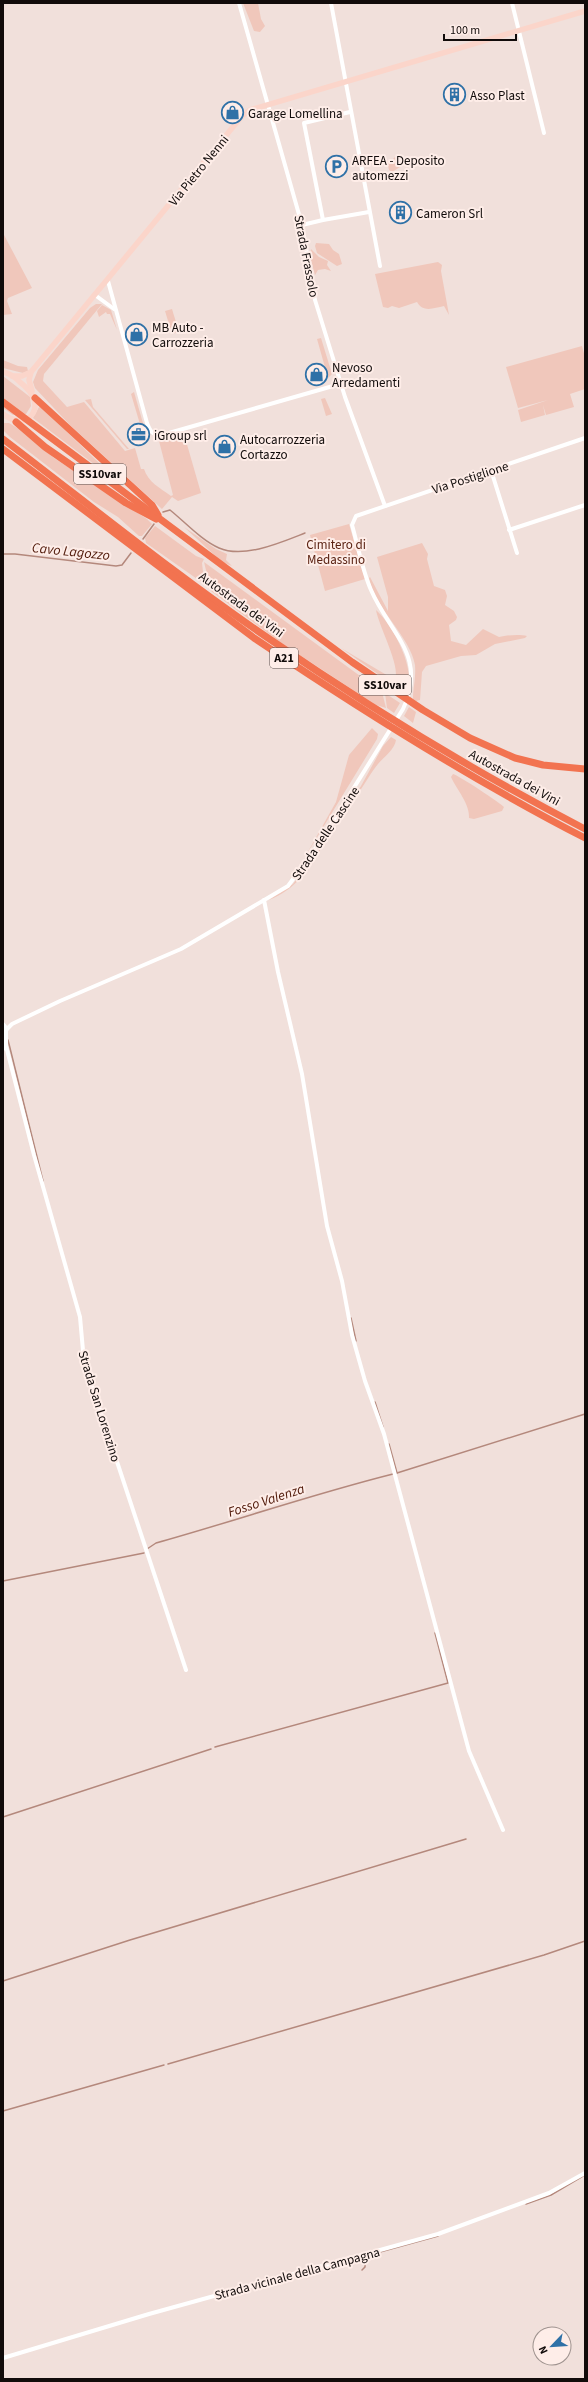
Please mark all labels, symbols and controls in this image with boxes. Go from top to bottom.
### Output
scale bar [444,16,516,42]
text: 100 m [450,22,480,39]
building icon: Asso Plast [442,82,468,108]
place label: Asso Plast [470,87,525,105]
shop icon: Garage Lomellina [220,100,246,126]
place label: Garage Lomellina [248,105,343,123]
street label: Via Pietro Nenni [165,131,233,210]
place label: ARFEA - Deposito automezzi [352,152,445,185]
parking icon: ARFEA - Deposito automezzi [323,154,349,180]
building icon: Cameron Srl [387,200,413,226]
place label: Cameron Srl [416,205,483,223]
street label: Strada Frassolo [289,214,323,299]
place label: MB Auto - Carrozzeria [152,319,213,352]
shop icon: MB Auto - Carrozzeria [124,321,150,347]
place label: Nevoso Arredamenti [332,359,400,392]
shop icon: Nevoso Arredamenti [304,361,330,387]
office icon: iGroup srl [126,422,152,448]
place label: iGroup srl [154,427,207,445]
place label: Autocarrozzeria Cortazzo [240,431,325,464]
shop icon: Autocarrozzeria Cortazzo [212,433,238,459]
street label: Via Postiglione [430,457,511,499]
road number: SS10var [74,464,126,484]
park label: Cimitero di Medassino [306,536,366,569]
water label: Cavo Lagozzo [31,538,111,566]
street label: Autostrada dei Vini [195,568,288,642]
road number: A21 [270,648,298,668]
road number: SS10var [359,675,411,695]
street label: Autostrada dei Vini [466,745,563,810]
street label: Strada delle Cascine [288,783,364,884]
street label: Strada San Lorenzino [74,1348,125,1464]
water label: Fosso Valenza [225,1479,308,1523]
street label: Strada vicinale della Campagna [213,2243,382,2305]
north arrow [532,2326,572,2366]
text: N [535,2344,552,2357]

